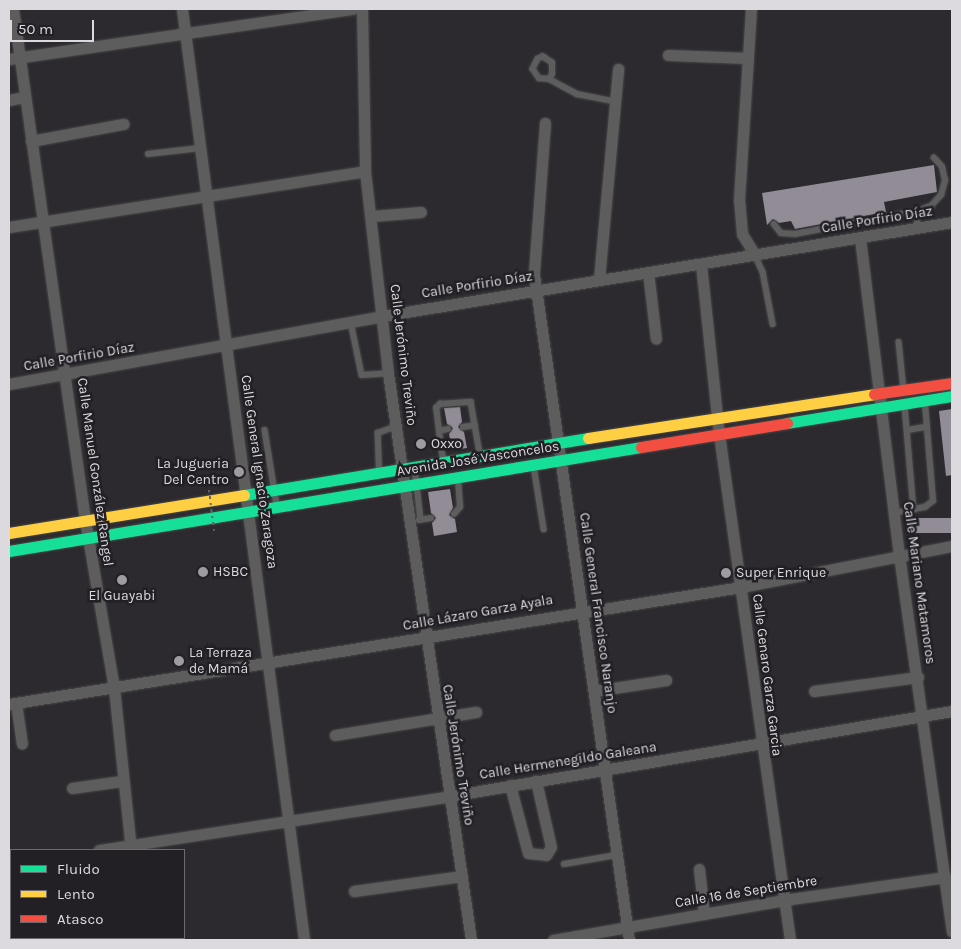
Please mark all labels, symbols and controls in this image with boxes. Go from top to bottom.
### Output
scale bar [12,10,96,42]
text: 50 m [18,20,53,38]
street label: Calle Porfirio Díaz [820,203,934,237]
street label: Calle Porfirio Díaz [420,268,534,302]
street label: Calle Jerónimo Treviño [386,283,420,427]
street label: Calle Porfirio Díaz [22,339,136,375]
street label: Calle General Ignacio Zaragoza [237,374,281,570]
street label: Calle Manuel González Rangel [73,377,117,567]
place label: Oxxo [431,436,462,452]
street label: Avenida José Vasconcelos [396,438,560,480]
marker: Oxxo [415,438,427,450]
place label: La Jugueria Del Centro [157,456,229,488]
marker: La Jugueria Del Centro [233,466,245,478]
street label: Calle Mariano Matamoros [899,501,939,665]
street label: Calle General Francisco Naranjo [576,512,620,714]
place label: HSBC [213,564,248,580]
place label: Super Enrique [736,565,826,581]
marker: HSBC [197,566,209,578]
marker: Super Enrique [720,567,732,579]
marker: El Guayabi [116,574,128,586]
place label: El Guayabi [88,588,156,604]
street label: Calle Lázaro Garza Ayala [402,592,554,634]
street label: Calle Genaro Garza Garcia [749,593,785,757]
place label: La Terraza de Mamá [189,645,252,678]
marker: La Terraza de Mamá [173,655,185,667]
street label: Calle Jerónimo Treviño [439,683,477,827]
street label: Calle Hermenegildo Galeana [478,739,658,783]
legend [10,849,185,939]
text: Fluido [57,860,100,878]
street label: Calle 16 de Septiembre [674,872,818,912]
text: Lento [57,885,95,903]
text: Atasco [57,910,103,928]

